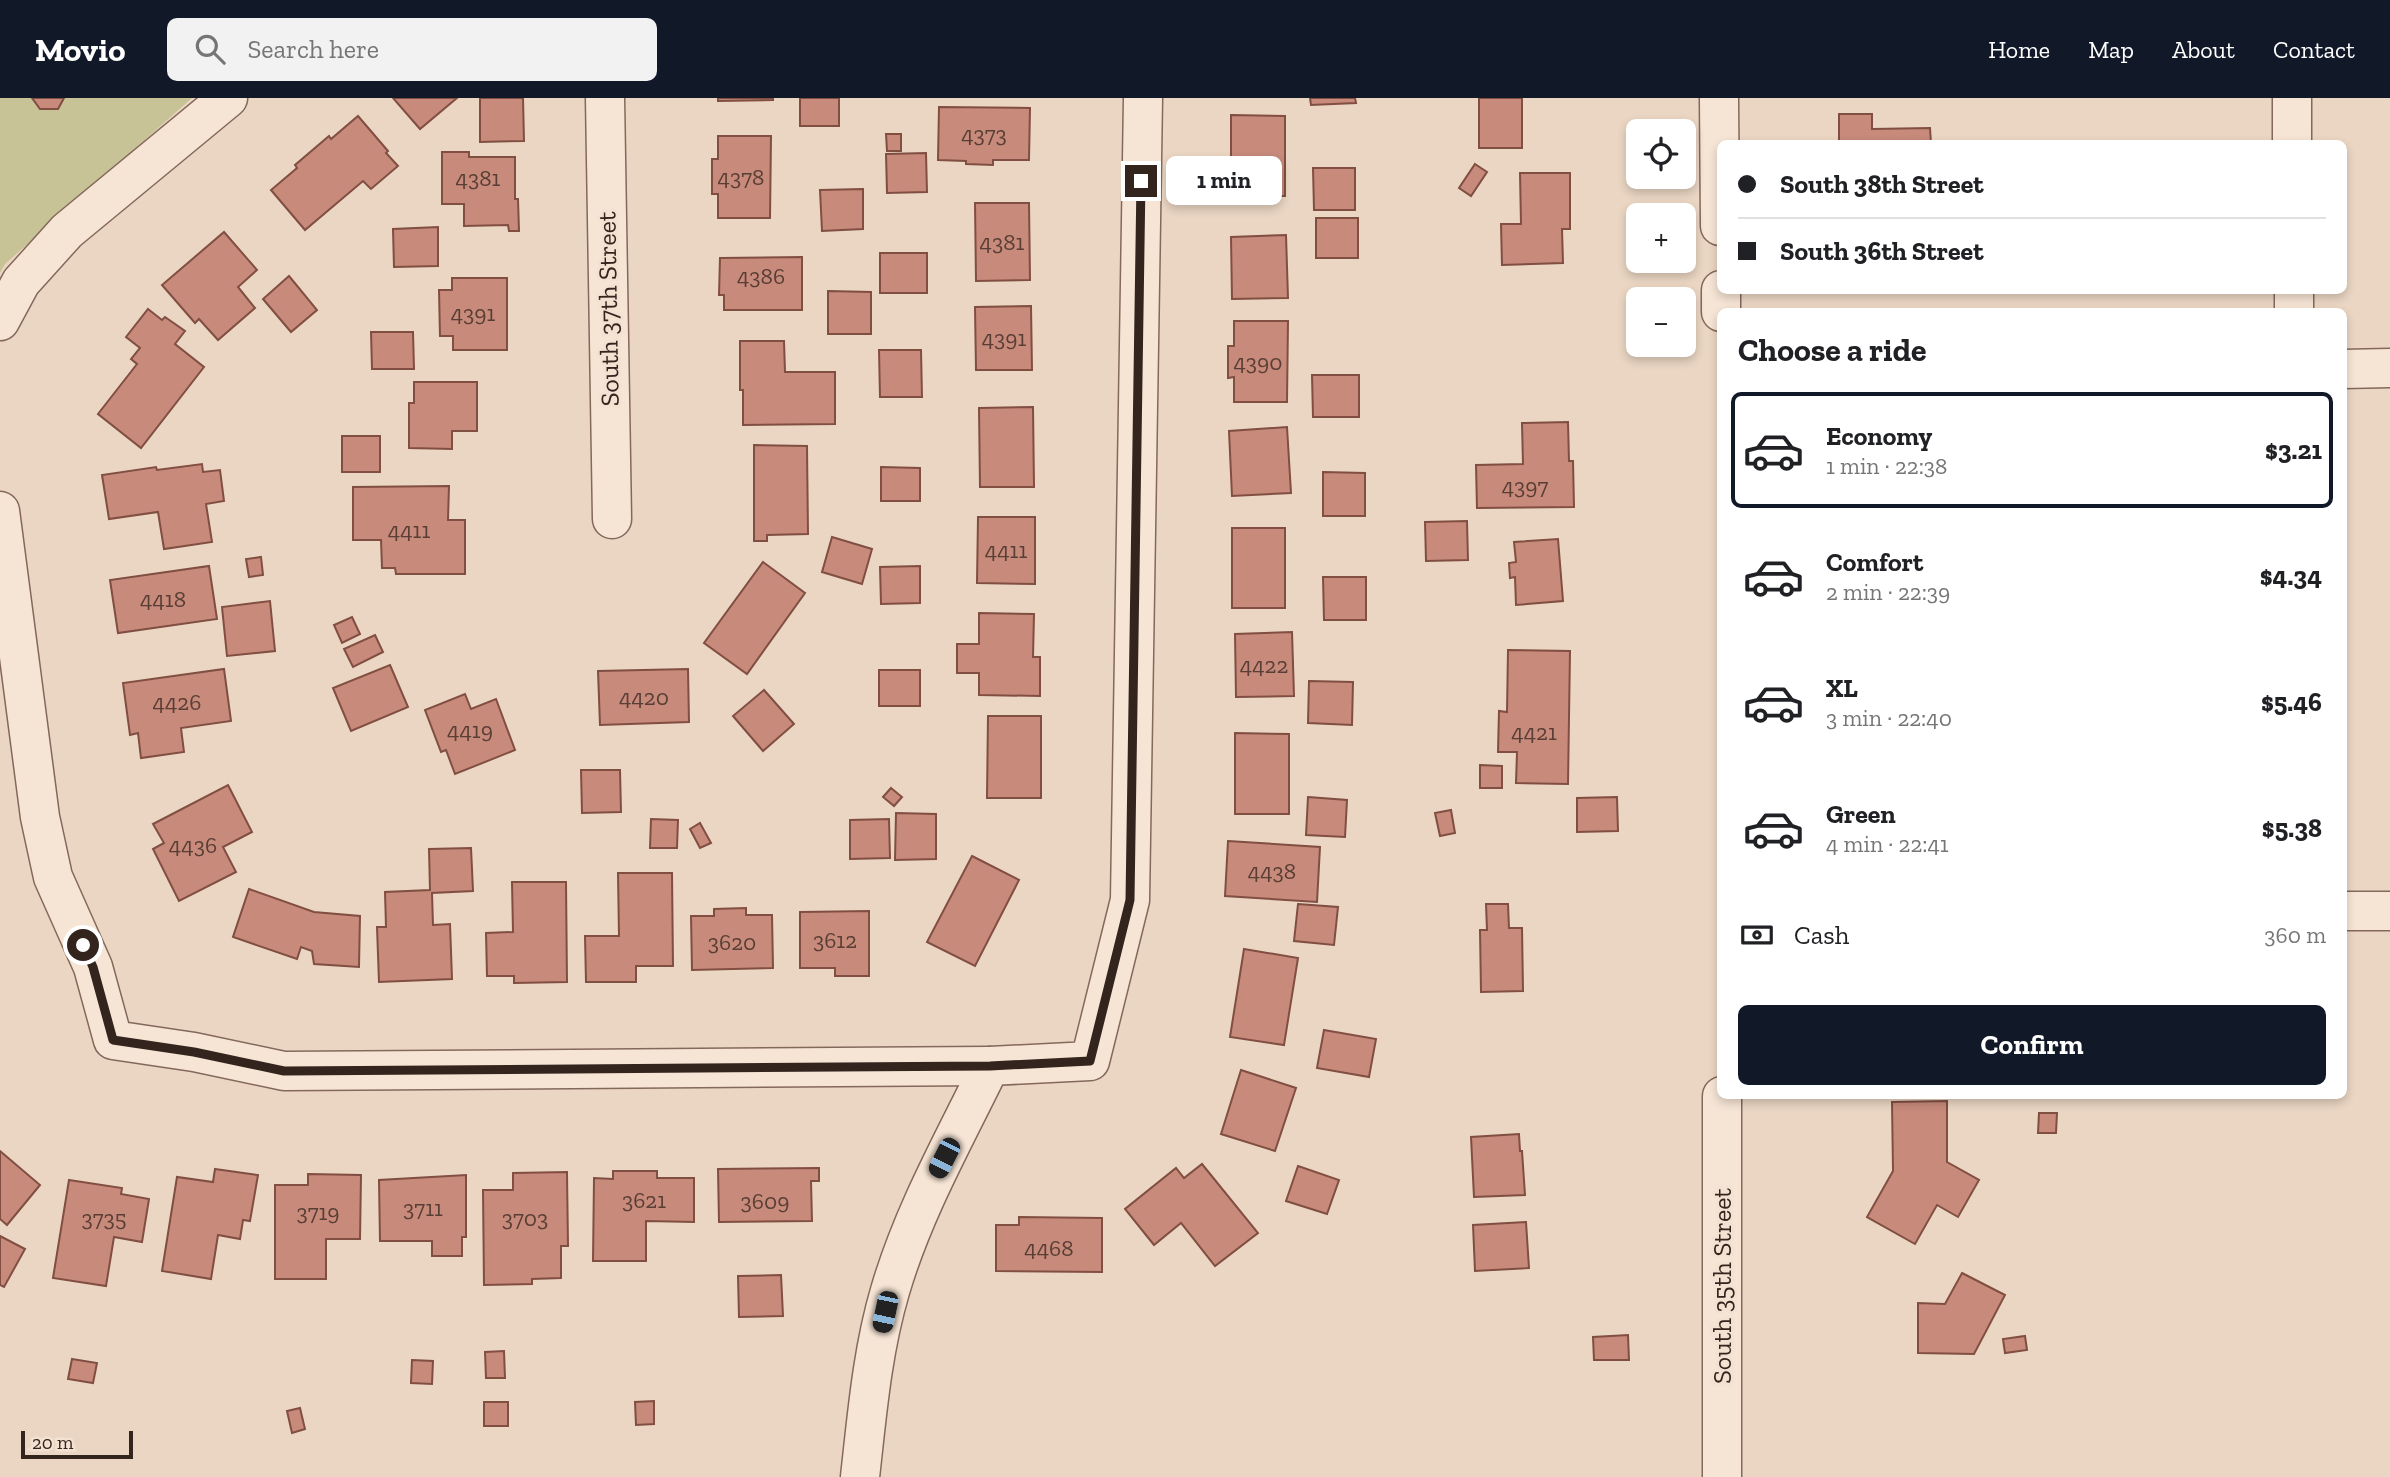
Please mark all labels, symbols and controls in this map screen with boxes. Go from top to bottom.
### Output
search box [167,18,657,81]
text: Movio [35,30,125,69]
icon: search [191,30,229,68]
text: Search here [247,33,379,65]
text: Home [1988,35,2050,64]
text: Map [2088,35,2134,64]
text: About [2172,35,2235,64]
text: Contact [2273,35,2355,64]
map controls [1626,119,1696,357]
button: locate [1626,119,1696,189]
house number: 4373 [961,120,1007,148]
callout: 1 min [1166,156,1281,206]
house number: 4378 [718,163,764,191]
house number: 4381 [456,164,501,192]
route end [1125,165,1157,197]
text: 1 min [1197,166,1251,194]
text: South 38th Street [1780,168,1984,200]
button: + [1626,203,1696,273]
street label: South 37th Street [590,211,626,407]
house number: 4381 [980,228,1025,256]
text: South 36th Street [1780,235,1983,267]
house number: 4386 [737,262,785,290]
button: − [1626,287,1696,357]
house number: 4391 [451,299,495,327]
house number: 4391 [982,324,1026,352]
text: Choose a ride [1738,331,1926,369]
house number: 4390 [1233,348,1283,376]
icon: car [1742,419,1805,482]
text: Economy [1826,420,1932,452]
text: $3.21 [2265,434,2322,466]
text: 1 min · 22:38 [1826,452,1948,480]
house number: 4397 [1502,472,1549,500]
house number: 4411 [388,516,430,544]
house number: 4411 [985,536,1027,564]
icon: car [1742,545,1805,608]
text: Comfort [1826,546,1923,578]
text: $4.34 [2260,560,2322,592]
text: 2 min · 22:39 [1826,578,1950,606]
house number: 4418 [140,585,186,613]
house number: 4422 [1240,651,1288,679]
icon: car [1742,671,1805,734]
text: XL [1826,672,1858,704]
house number: 4420 [619,683,669,711]
text: $5.46 [2261,686,2322,718]
house number: 4426 [153,688,201,716]
text: 3 min · 22:40 [1826,704,1952,732]
house number: 4419 [447,716,493,744]
house number: 4421 [1511,718,1557,746]
icon: car [1742,797,1805,860]
text: Green [1826,798,1896,830]
text: $5.38 [2262,812,2322,844]
text: 4 min · 22:41 [1826,830,1949,858]
house number: 4436 [169,831,217,859]
house number: 4438 [1248,857,1296,885]
icon: cash [1738,916,1776,954]
text: Cash [1794,919,1849,951]
text: 360 m [2264,921,2326,949]
house number: 3612 [813,926,857,954]
house number: 3620 [708,928,756,956]
route start [67,929,99,961]
button: Confirm [1738,1005,2326,1085]
car [926,1135,963,1181]
house number: 3621 [622,1186,666,1214]
house number: 3609 [741,1187,789,1215]
street label: South 35th Street [1706,1188,1738,1384]
house number: 3711 [403,1194,443,1222]
house number: 3719 [296,1198,340,1226]
house number: 3735 [81,1204,127,1232]
house number: 3703 [502,1204,548,1232]
house number: 4468 [1024,1234,1074,1262]
car [871,1289,900,1335]
scale bar [21,1428,133,1460]
text: 20 m [32,1431,73,1454]

